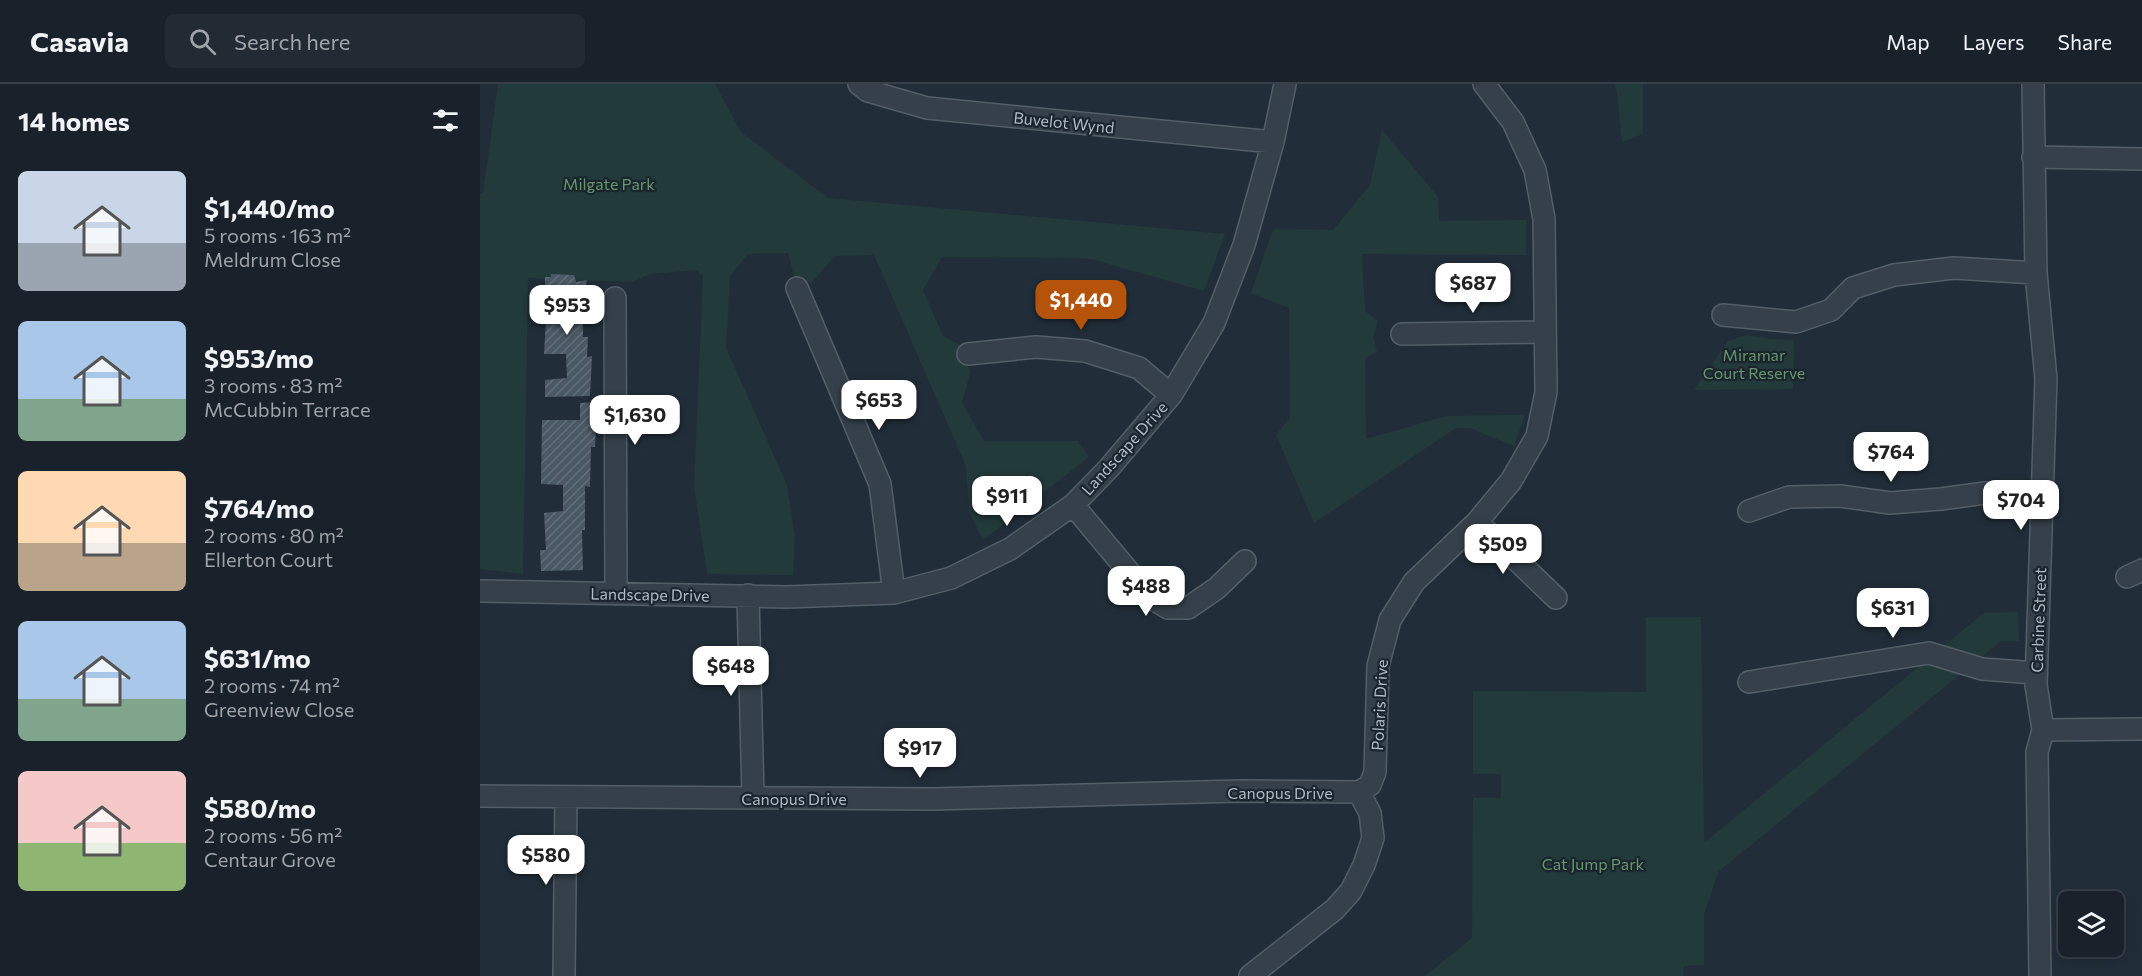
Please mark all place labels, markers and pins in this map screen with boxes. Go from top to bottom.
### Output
pin: $687 [1437,263,1509,314]
pin: $1,440 [1032,280,1130,331]
pin: $953 [531,285,603,336]
pin: $653 [843,380,915,431]
pin: $1,630 [586,395,684,446]
pin: $764 [1855,432,1927,483]
pin: $911 [971,476,1043,527]
pin: $704 [1985,480,2057,531]
pin: $509 [1467,524,1539,575]
pin: $488 [1110,566,1182,617]
pin: $631 [1857,588,1929,639]
pin: $648 [695,646,767,697]
pin: $917 [884,728,956,779]
pin: $580 [510,835,582,886]

